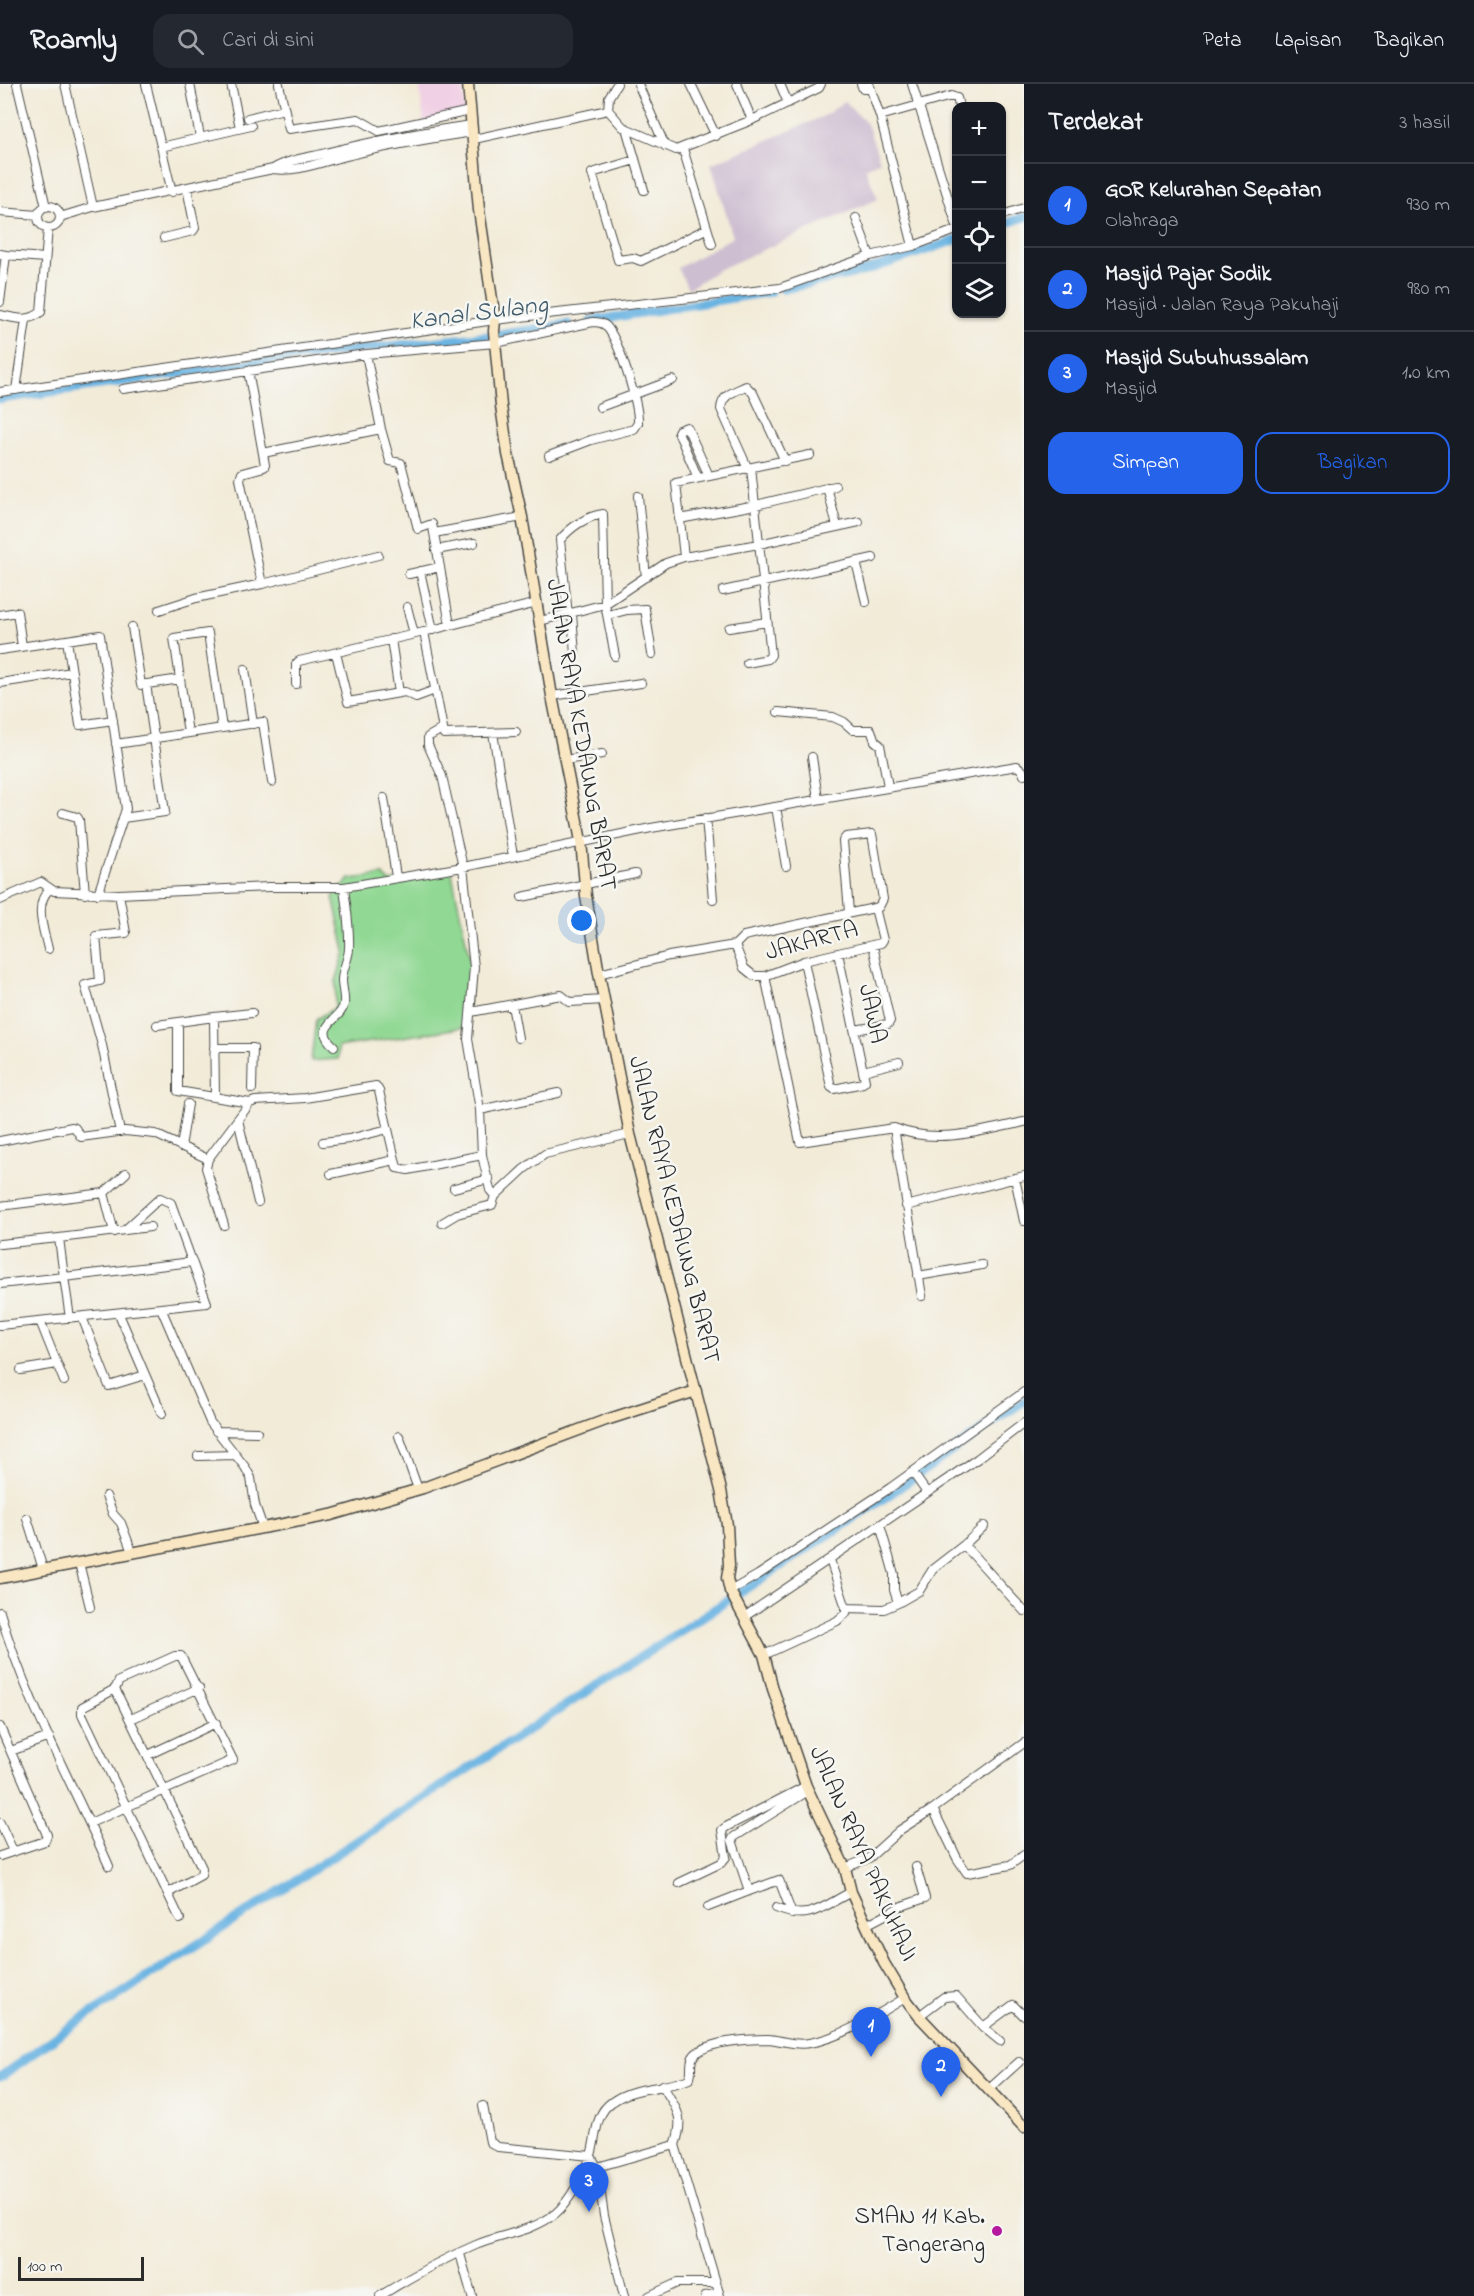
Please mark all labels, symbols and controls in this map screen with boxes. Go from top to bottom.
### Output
search box [153,14,573,68]
text: Roamly [30,21,117,62]
icon: search [174,25,207,58]
text: Cari di sini [222,25,314,57]
text: Peta [1203,26,1242,56]
text: Lapisan [1275,26,1341,56]
text: Bagikan [1374,26,1444,56]
map controls [952,102,1006,318]
button: + [952,102,1006,156]
text: Terdekat [1048,104,1143,142]
text: 3 hasil [1399,109,1450,138]
button: − [952,156,1006,210]
text: GOR Kelurahan Sepatan [1105,175,1321,207]
text: 1 [1064,191,1071,220]
text: 930 m [1407,191,1450,220]
text: Olahraga [1105,207,1179,236]
button: locate [952,210,1006,264]
text: Masjid Pajar Sodik [1105,259,1271,291]
button: layers [952,264,1006,318]
text: 2 [1063,275,1072,304]
text: 980 m [1407,275,1450,304]
water label: Kanal Sulang [408,287,551,341]
text: Masjid · Jalan Raya Pakuhaji [1105,291,1339,320]
text: Masjid Subuhussalam [1105,343,1308,375]
text: 3 [1063,359,1072,388]
text: 1.0 km [1402,359,1450,388]
text: Masjid [1105,375,1157,404]
button: Simpan [1048,432,1243,494]
button: Bagikan [1255,432,1450,494]
street label: JALAN RAYA KEDAUNG BARAT [535,576,625,894]
your location [567,906,596,935]
street label: JAKARTA [762,913,862,971]
street label: JAWA [848,981,894,1047]
street label: JALAN RAYA KEDAUNG BARAT [618,1052,728,1368]
street label: JALAN RAYA PAKUHAJI [799,1741,925,1967]
pin: 1 [852,2008,890,2057]
pin: 2 [922,2048,960,2097]
pin: 3 [570,2162,608,2212]
place label: SMAN 11 Kab. Tangerang [855,2200,985,2263]
marker: SMAN 11 Kab. Tangerang [990,2224,1004,2238]
scale bar [18,2254,144,2282]
text: 100 m [27,2255,62,2279]

